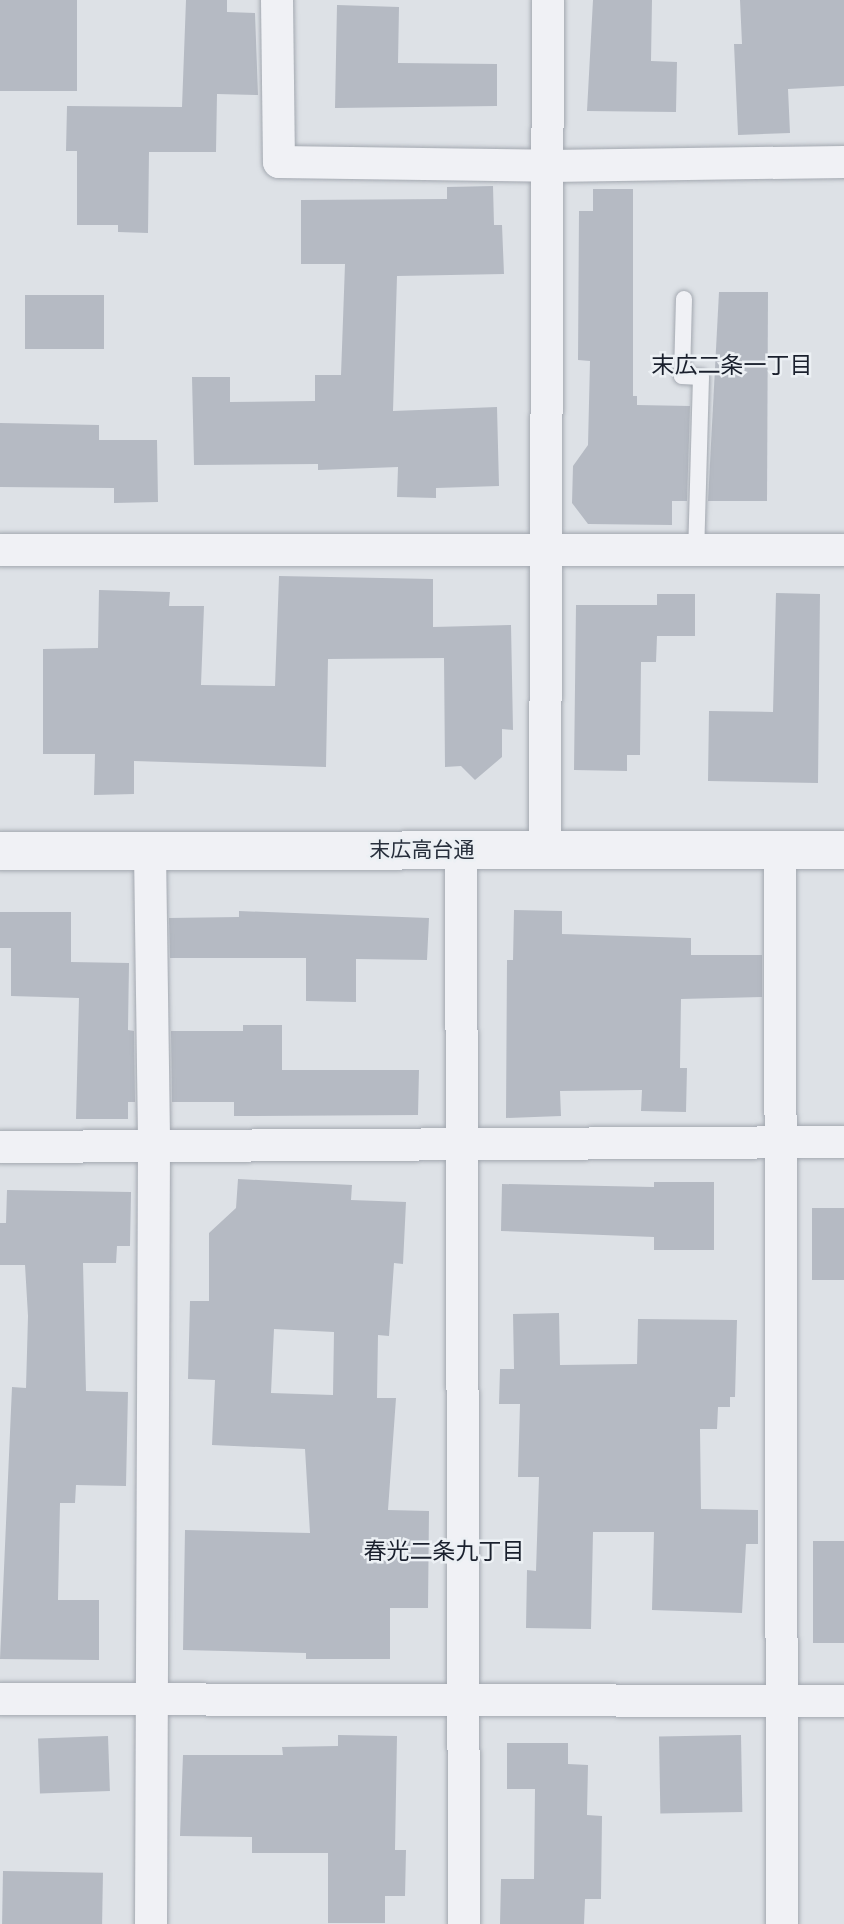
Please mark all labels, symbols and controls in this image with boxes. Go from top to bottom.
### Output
district label: 末広二条一丁目 [652,352,812,380]
street label: 末広高台通 [370,837,474,863]
district label: 春光二条九丁目 [364,1538,524,1566]

